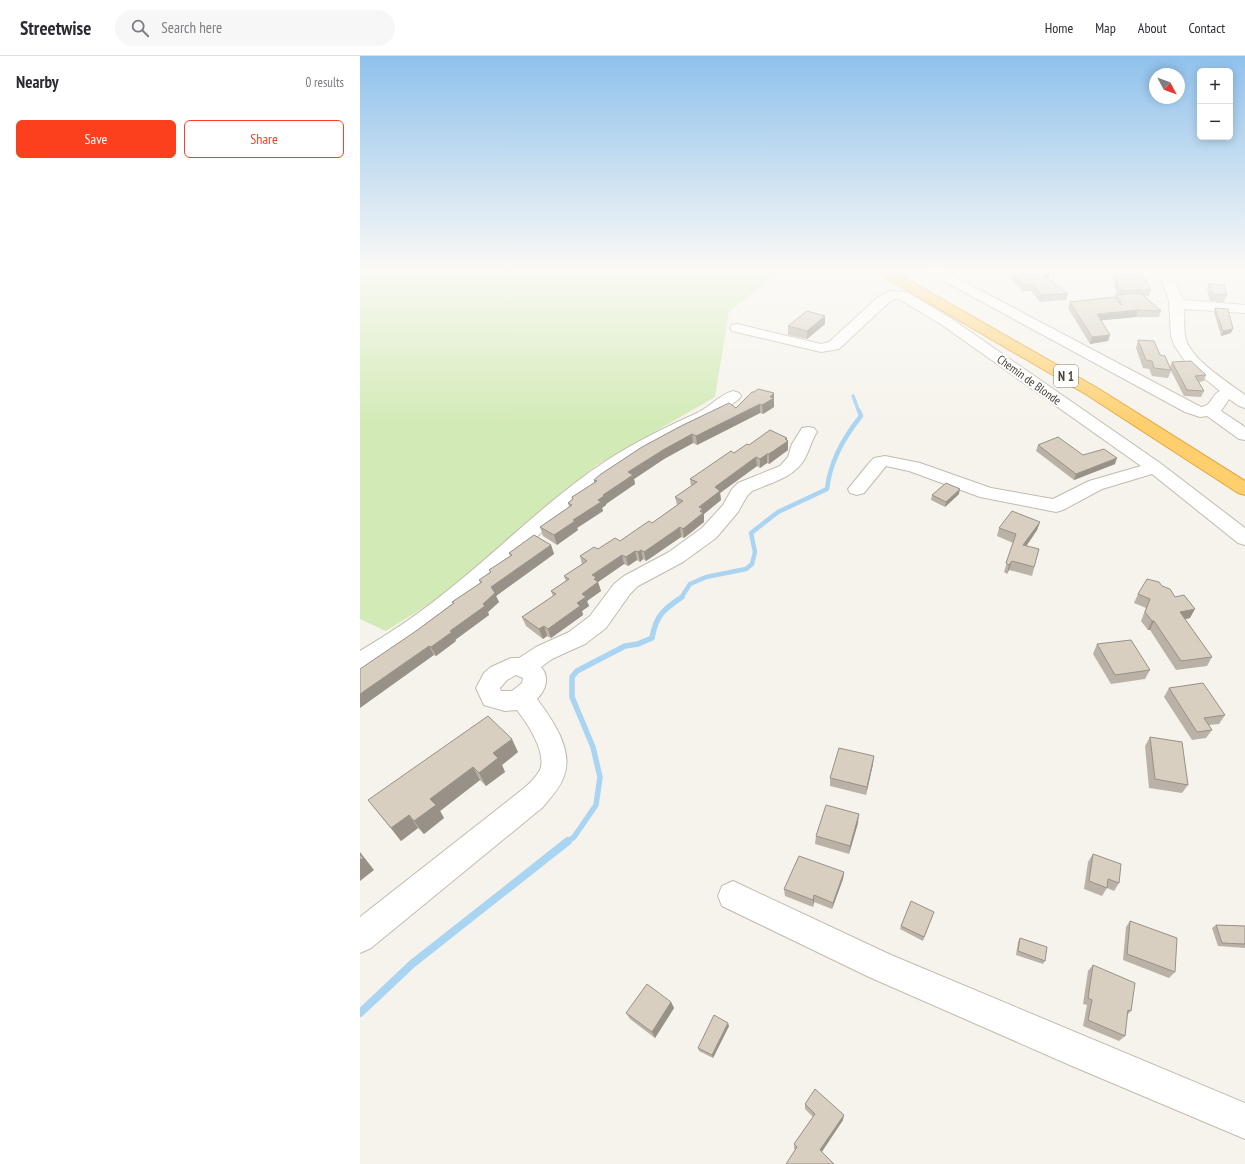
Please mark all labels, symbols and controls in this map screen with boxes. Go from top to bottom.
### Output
search box [115,10,395,46]
text: Streetwise [20,16,91,40]
icon: search [129,17,151,39]
text: Search here [161,18,222,37]
text: Home [1045,19,1073,37]
text: Map [1095,19,1116,37]
text: About [1138,19,1167,37]
text: Contact [1189,19,1225,37]
north arrow [1149,68,1185,104]
map controls [1197,68,1233,140]
button: + [1197,68,1233,104]
text: Nearby [16,71,59,93]
text: 0 results [305,74,344,91]
button: − [1197,104,1233,140]
button: Save [16,120,176,158]
button: Share [184,120,344,158]
street label: Chemin de Blonde [994,351,1064,408]
road number: N 1 [1054,365,1078,387]

